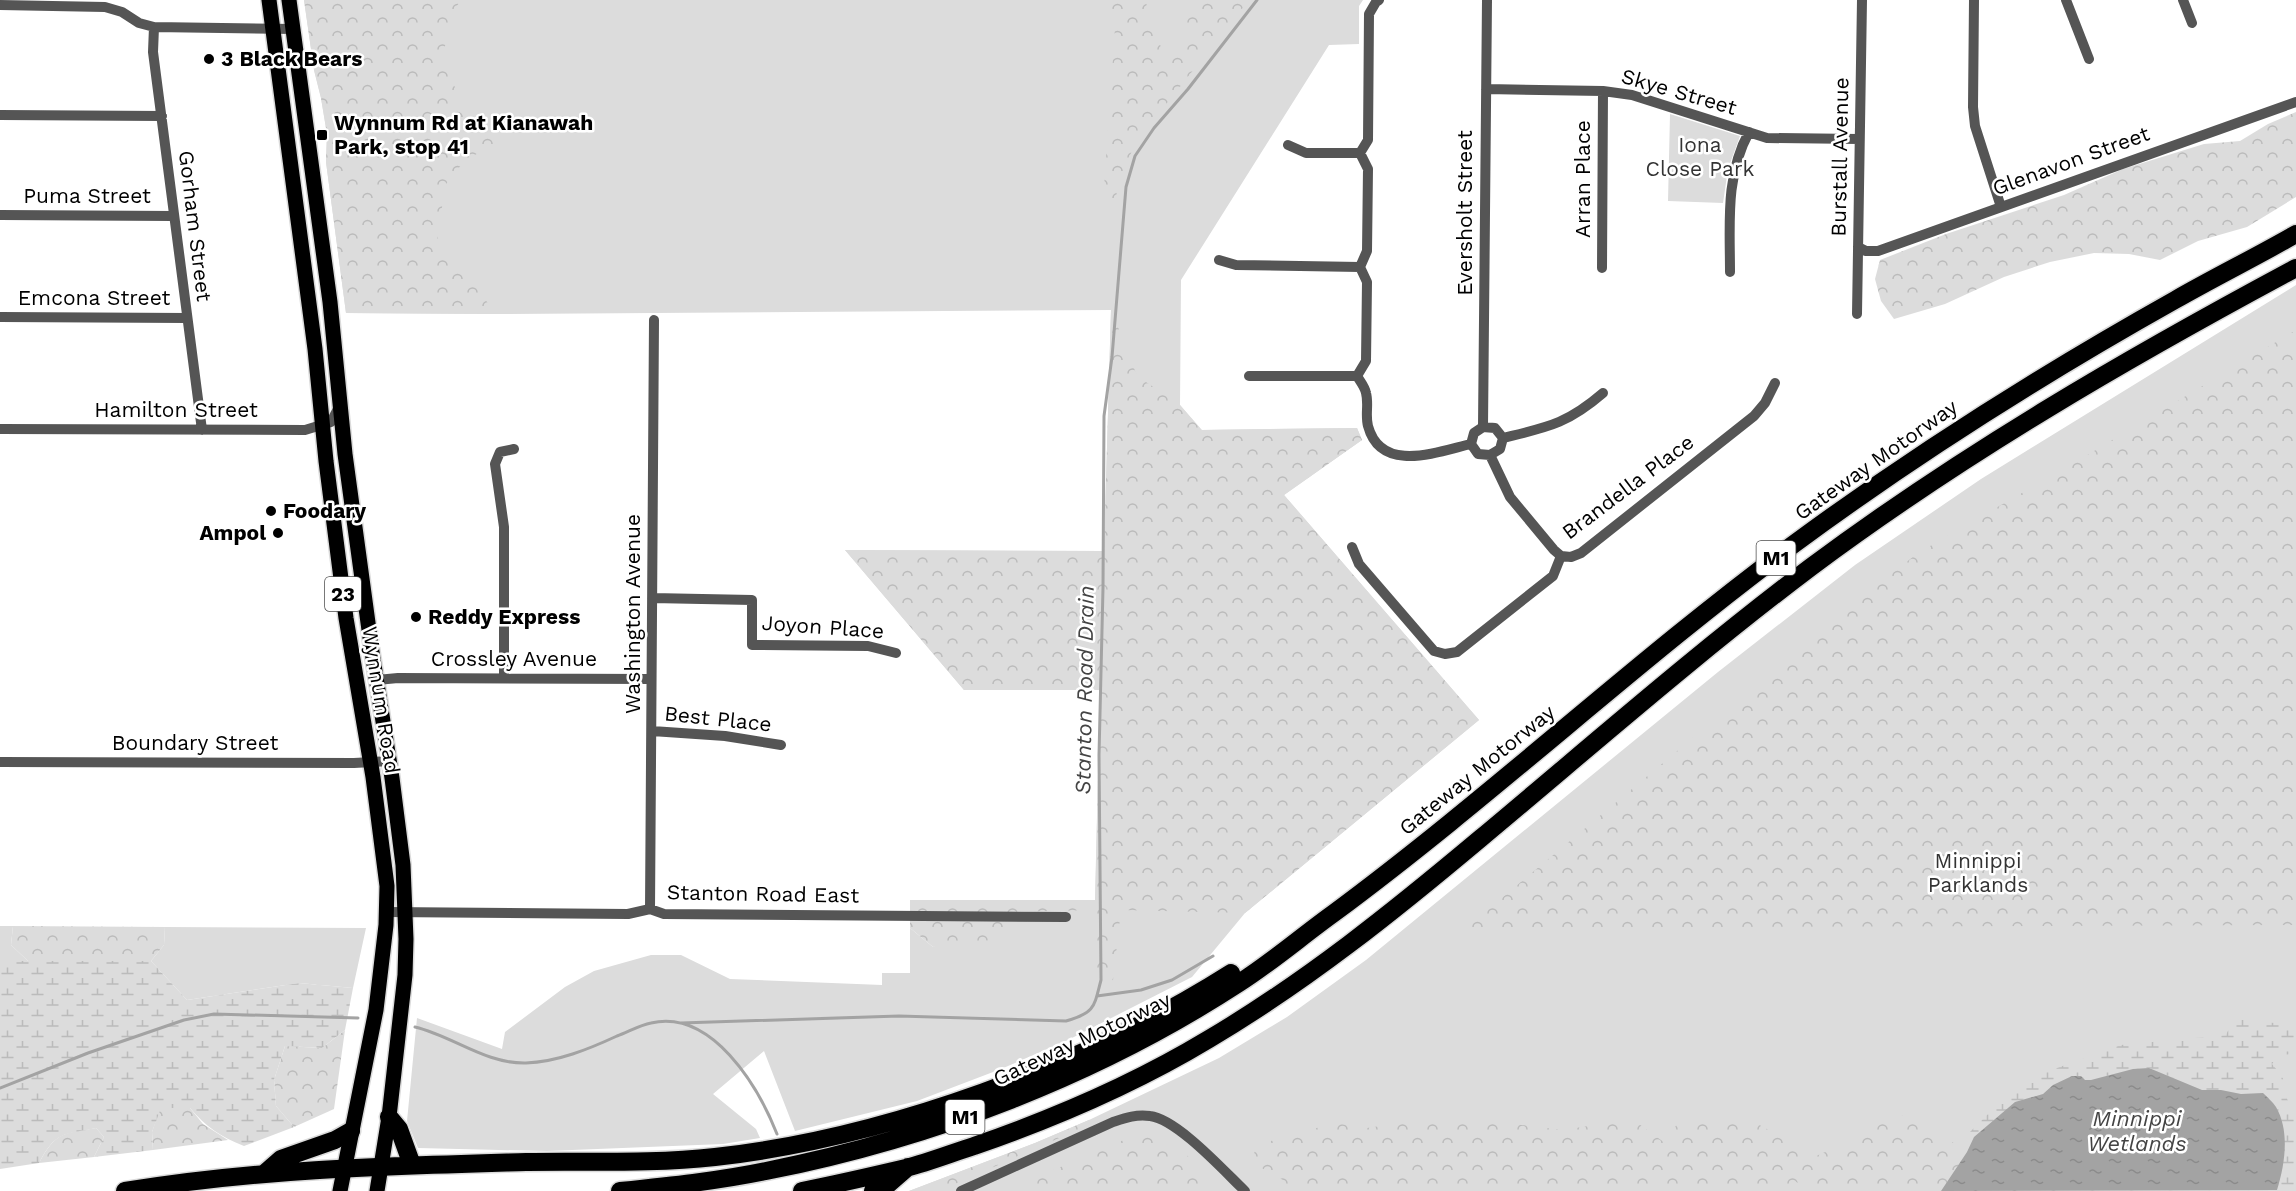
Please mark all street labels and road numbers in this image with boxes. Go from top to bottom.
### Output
street label: Skye Street [1619,63,1740,120]
street label: Burstall Avenue [1826,77,1853,237]
street label: Arran Place [1570,120,1595,238]
street label: Glenavon Street [1989,120,2153,201]
street label: Eversholt Street [1452,130,1477,296]
street label: Gorham Street [174,149,217,303]
street label: Puma Street [23,183,151,208]
street label: Emcona Street [18,285,170,310]
street label: Gateway Motorway [1789,394,1962,525]
street label: Hamilton Street [94,397,258,422]
street label: Brandella Place [1557,429,1699,544]
street label: Washington Avenue [620,514,645,714]
road number: M1 [1756,541,1796,575]
road number: 23 [325,577,361,611]
street label: Joyon Place [761,610,885,643]
street label: Wynnum Road [358,625,405,775]
street label: Crossley Avenue [431,646,597,671]
street label: Gateway Motorway [1394,699,1560,840]
street label: Best Place [663,700,773,737]
street label: Boundary Street [112,730,278,755]
street label: Stanton Road East [667,879,859,908]
street label: Gateway Motorway [989,986,1175,1091]
road number: M1 [946,1100,984,1134]

